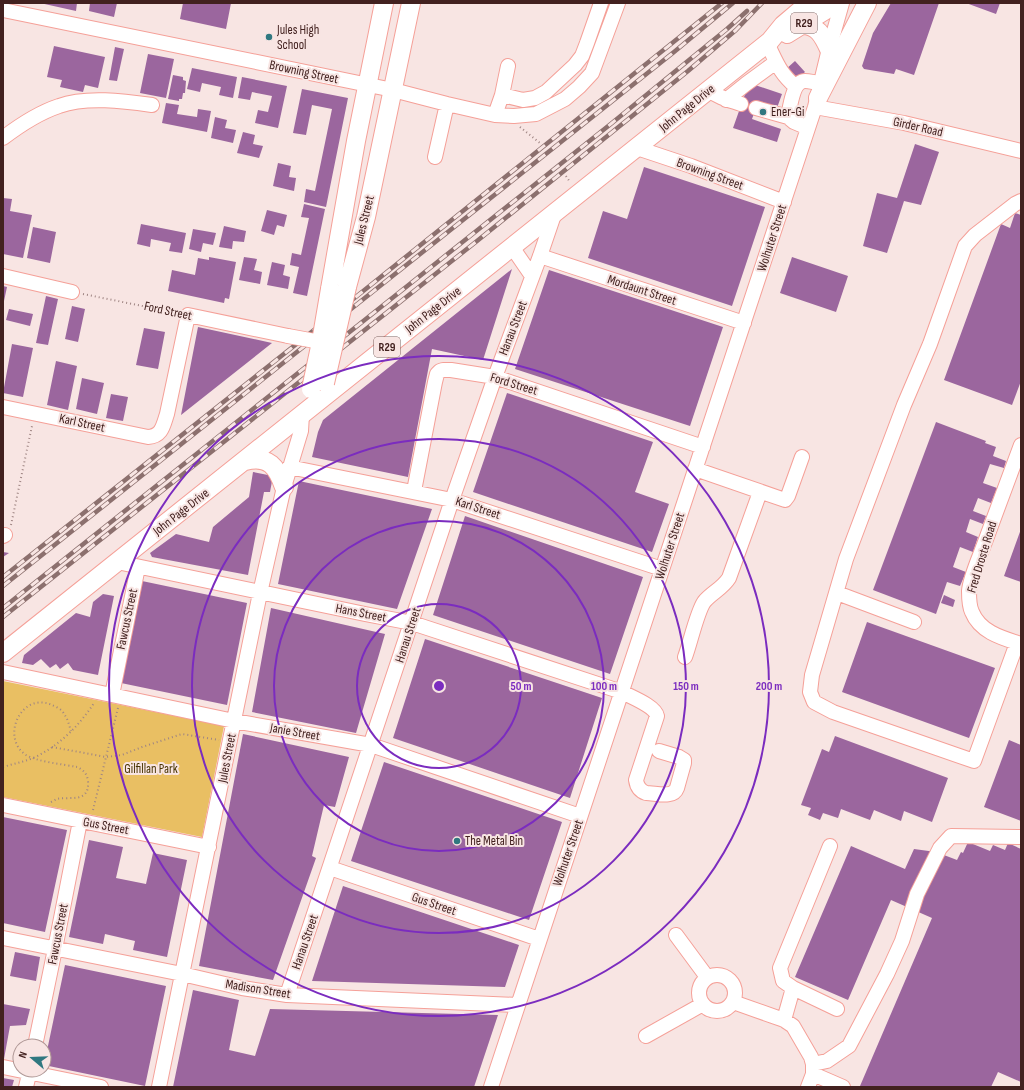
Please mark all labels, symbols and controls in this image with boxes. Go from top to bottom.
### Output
road number: R29 [791,13,817,33]
place label: Jules High School [276,22,319,53]
marker: Jules High School [264,32,274,42]
street label: Browning Street [268,57,340,87]
street label: John Page Drive [655,81,718,136]
place label: Ener-Gi [771,104,805,120]
marker: Ener-Gi [758,107,768,117]
street label: Girder Road [892,114,944,140]
street label: Browning Street [674,154,746,194]
street label: Jules Street [350,194,378,247]
street label: Wolhuter Street [754,203,790,273]
street label: Mordaunt Street [605,271,679,309]
street label: John Page Drive [401,283,464,337]
street label: Ford Street [143,298,193,324]
street label: Hanau Street [495,298,531,358]
road number: R29 [374,337,400,357]
street label: Ford Street [488,369,540,399]
street label: Karl Street [58,410,106,436]
street label: John Page Drive [149,485,212,539]
street label: Karl Street [453,493,503,523]
street label: Wolhuter Street [652,511,688,581]
street label: Fred Droste Road [964,519,1000,595]
street label: Fawcus Street [113,587,141,651]
street label: Hans Street [334,600,388,626]
street label: Hanau Street [392,605,424,665]
centre of rings [432,679,446,693]
text: 50 m [511,679,531,694]
text: 100 m [591,679,617,694]
text: 150 m [673,679,699,694]
text: 200 m [756,679,782,694]
street label: Janie Street [268,720,321,744]
street label: Jules Street [214,732,240,785]
park label: Gilfillan Park [124,761,178,777]
street label: Gus Street [82,814,130,838]
street label: Wolhuter Street [549,818,587,888]
place label: The Metal Bin [465,833,523,849]
marker: The Metal Bin [452,836,462,846]
street label: Gus Street [410,889,458,919]
street label: Fawcus Street [44,902,72,966]
street label: Hanau Street [288,912,322,972]
street label: Madison Street [224,976,292,1002]
north arrow [12,1038,52,1078]
text: N [16,1050,30,1060]

